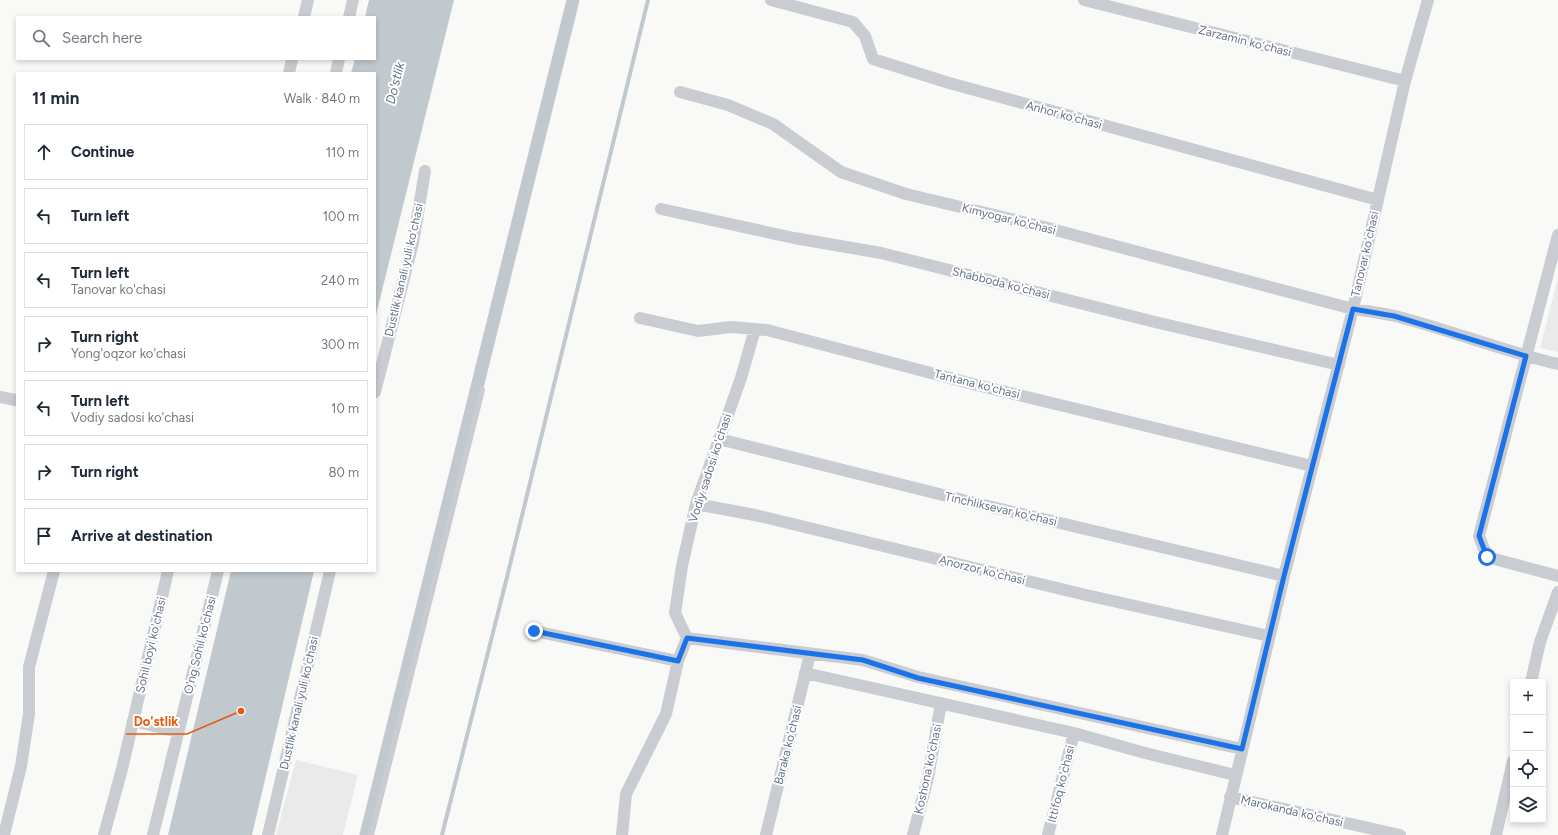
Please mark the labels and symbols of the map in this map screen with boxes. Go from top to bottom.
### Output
street label: Zarzamin ko'chasi [1197,23,1293,59]
water label: Do'stlik [383,60,408,105]
street label: Anhor ko'chasi [1024,98,1104,132]
street label: Kimyogar ko'chasi [961,201,1057,237]
street label: Dustlik kanali yuli ko'chasi [382,202,426,338]
street label: Tanovar ko'chasi [1348,210,1382,298]
street label: Shabboda ko'chasi [951,264,1051,302]
street label: Tantana ko'chasi [933,367,1021,401]
street label: Vodiy sadosi ko'chasi [686,412,734,524]
street label: Tinchliksevar ko'chasi [944,489,1058,529]
route start [1478,548,1496,566]
street label: Anorzor ko'chasi [937,553,1027,587]
street label: O'ng Sohil ko'chasi [181,595,219,695]
street label: Sohil boyi ko'chasi [133,596,169,694]
route end [525,622,543,640]
street label: Dustlik kanali yuli ko'chasi [277,635,321,771]
street label: Baraka ko'chasi [771,704,805,786]
callout: Do'stlik [126,709,187,734]
text: Do'stlik [134,714,178,729]
street label: Koshona ko'chasi [912,723,944,815]
street label: Ittifoq ko'chasi [1045,744,1077,824]
street label: Marokanda ko'chasi [1239,792,1345,830]

